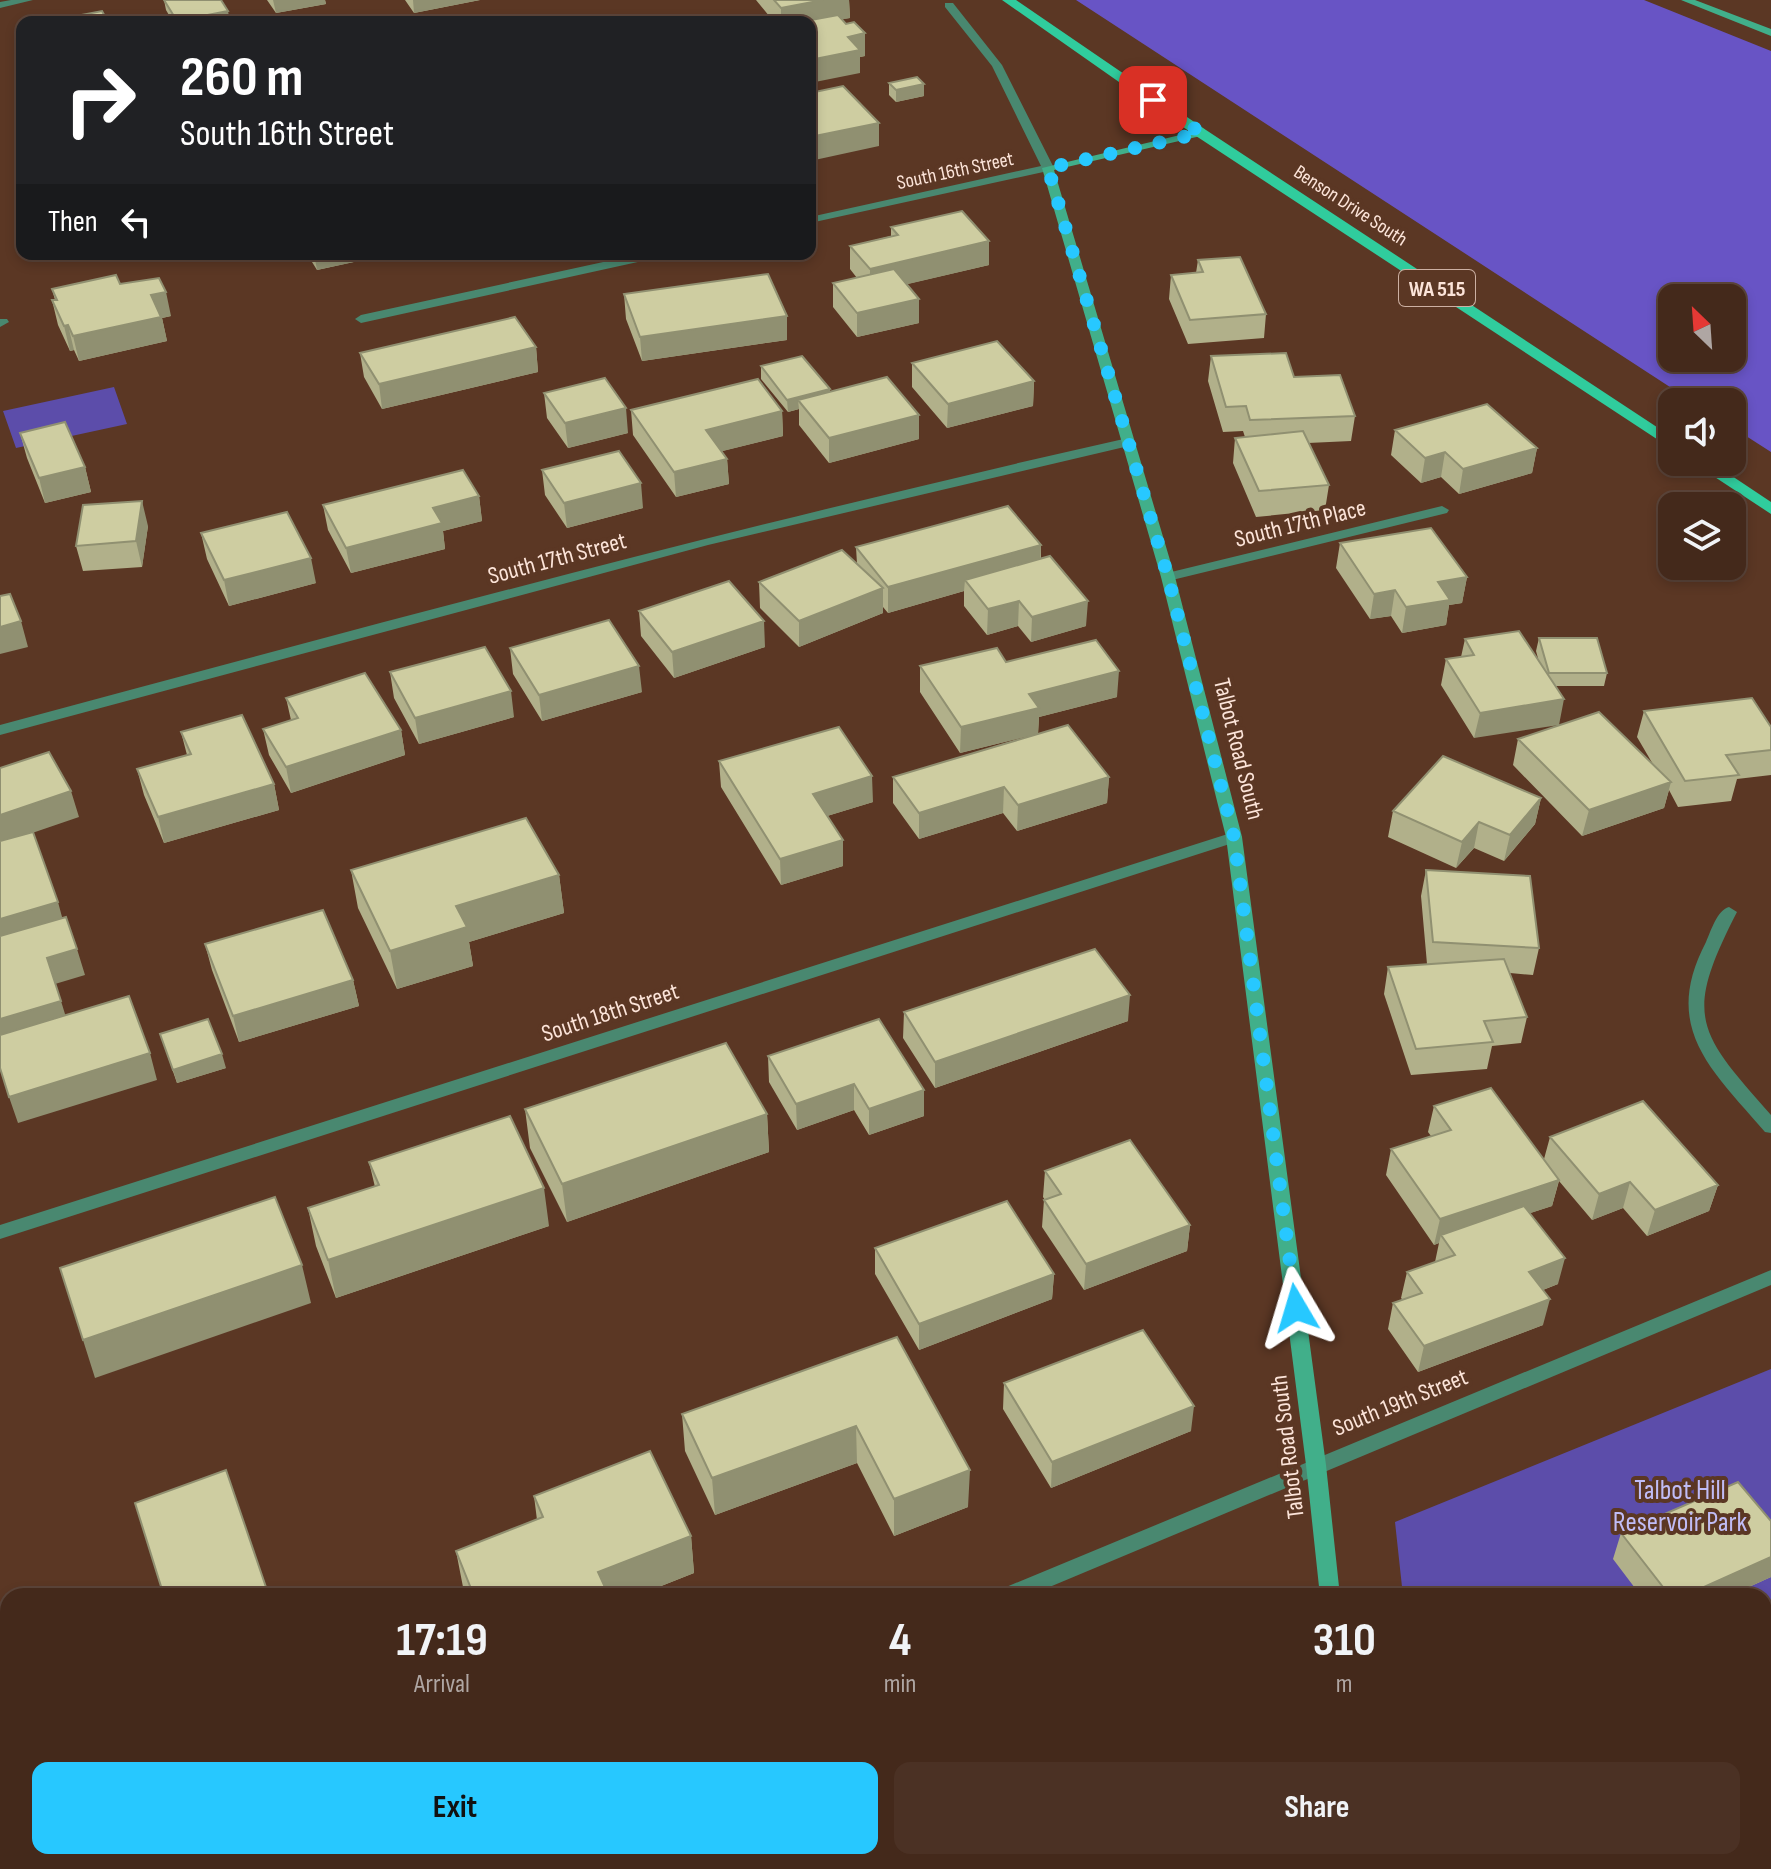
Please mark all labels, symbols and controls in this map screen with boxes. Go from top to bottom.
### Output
text: 260 m [180,45,303,112]
icon: right [48,48,152,152]
pin [1119,66,1187,134]
icon: arrive [1131,78,1175,122]
text: South 16th Street [180,113,394,156]
street label: South 16th Street [895,147,1016,195]
street label: Benson Drive South [1289,160,1412,251]
icon: left [114,200,158,244]
text: Then [48,204,98,240]
road number: WA 515 [1399,270,1475,306]
north arrow [1658,284,1746,372]
map controls [1658,284,1746,580]
button: sound [1658,388,1746,476]
button: layers [1658,492,1746,580]
street label: South 17th Place [1231,493,1369,554]
street label: South 17th Street [485,526,629,591]
street label: Talbot Road South [1207,675,1270,823]
street label: South 18th Street [538,977,682,1048]
position arrow [1254,1266,1338,1350]
street label: South 19th Street [1328,1362,1472,1443]
street label: Talbot Road South [1264,1373,1311,1520]
park label: Talbot Hill Reservoir Park [1613,1474,1747,1539]
text: 17:19 [396,1612,488,1669]
text: 4 [889,1612,911,1669]
text: 310 [1313,1612,1376,1669]
text: Arrival [414,1669,470,1700]
text: min [884,1669,916,1700]
text: m [1336,1669,1353,1700]
button: Exit [32,1762,878,1854]
button: Share [894,1762,1740,1854]

